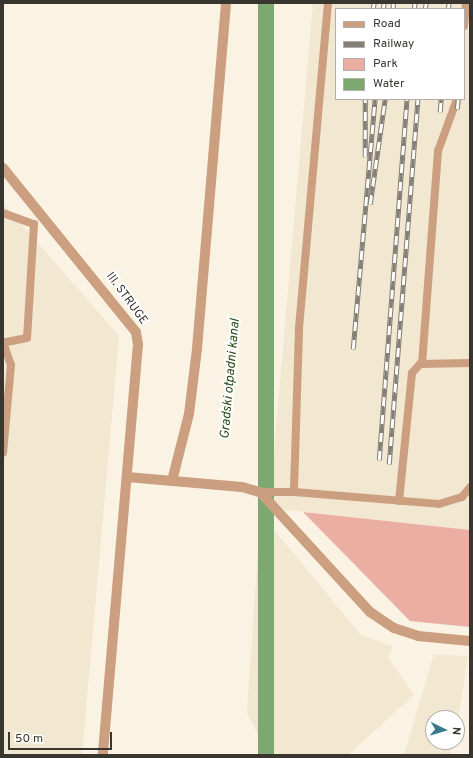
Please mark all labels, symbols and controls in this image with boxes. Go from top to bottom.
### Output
legend [335,8,465,100]
text: Road [373,16,401,32]
text: Railway [373,36,414,52]
text: Park [373,56,398,72]
text: Water [373,76,405,92]
street label: III. STRUGE [102,270,150,328]
water label: Gradski otpadni kanal [218,318,244,440]
north arrow [425,710,465,750]
scale bar [10,724,114,750]
text: N [449,726,463,736]
text: 50 m [15,731,43,747]

